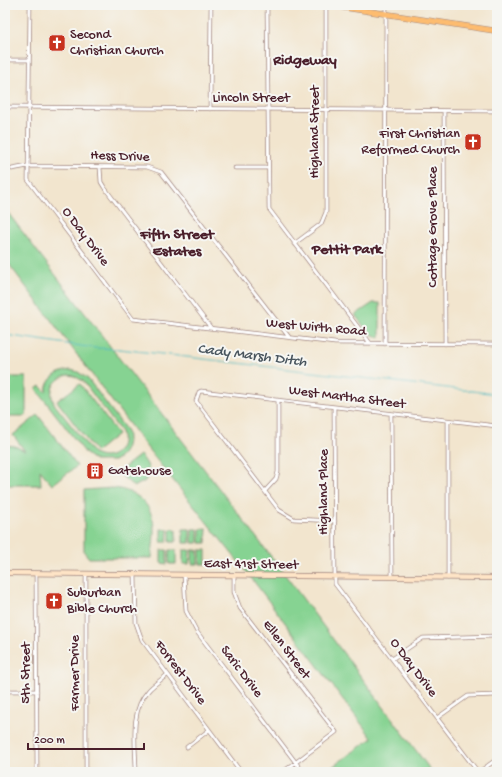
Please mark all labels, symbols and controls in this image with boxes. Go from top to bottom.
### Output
place label: Second Christian Church [70,27,164,60]
church icon: Second Christian Church [47,33,67,53]
district label: Ridgeway [272,52,337,70]
street label: Highland Street [307,84,324,178]
street label: Lincoln Street [212,90,291,107]
place label: First Christian Reformed Church [361,126,460,159]
church icon: First Christian Reformed Church [463,132,483,152]
street label: Hess Drive [90,147,151,167]
street label: Cottage Grove Place [425,166,442,287]
street label: O Day Drive [57,204,113,270]
district label: Fifth Street Estates [139,226,216,261]
district label: Pettit Park [311,241,384,259]
street label: West Wirth Road [265,315,368,341]
water label: Cady Marsh Ditch [196,340,308,372]
street label: West Martha Street [288,382,408,414]
street label: Highland Place [316,448,333,535]
building icon: Gatehouse [85,461,105,481]
place label: Gatehouse [108,463,172,480]
street label: East 41st Street [204,556,300,574]
place label: Suburban Bible Church [66,585,138,618]
church icon: Suburban Bible Church [44,591,64,611]
street label: Ellen Street [258,617,314,684]
street label: Farmer Drive [67,634,84,712]
street label: O Day Drive [385,635,441,701]
street label: Forrest Drive [150,637,210,709]
street label: 5th Street [18,641,35,704]
street label: Saric Drive [216,643,267,702]
scale bar [28,725,144,751]
text: 200 m [34,734,65,748]

